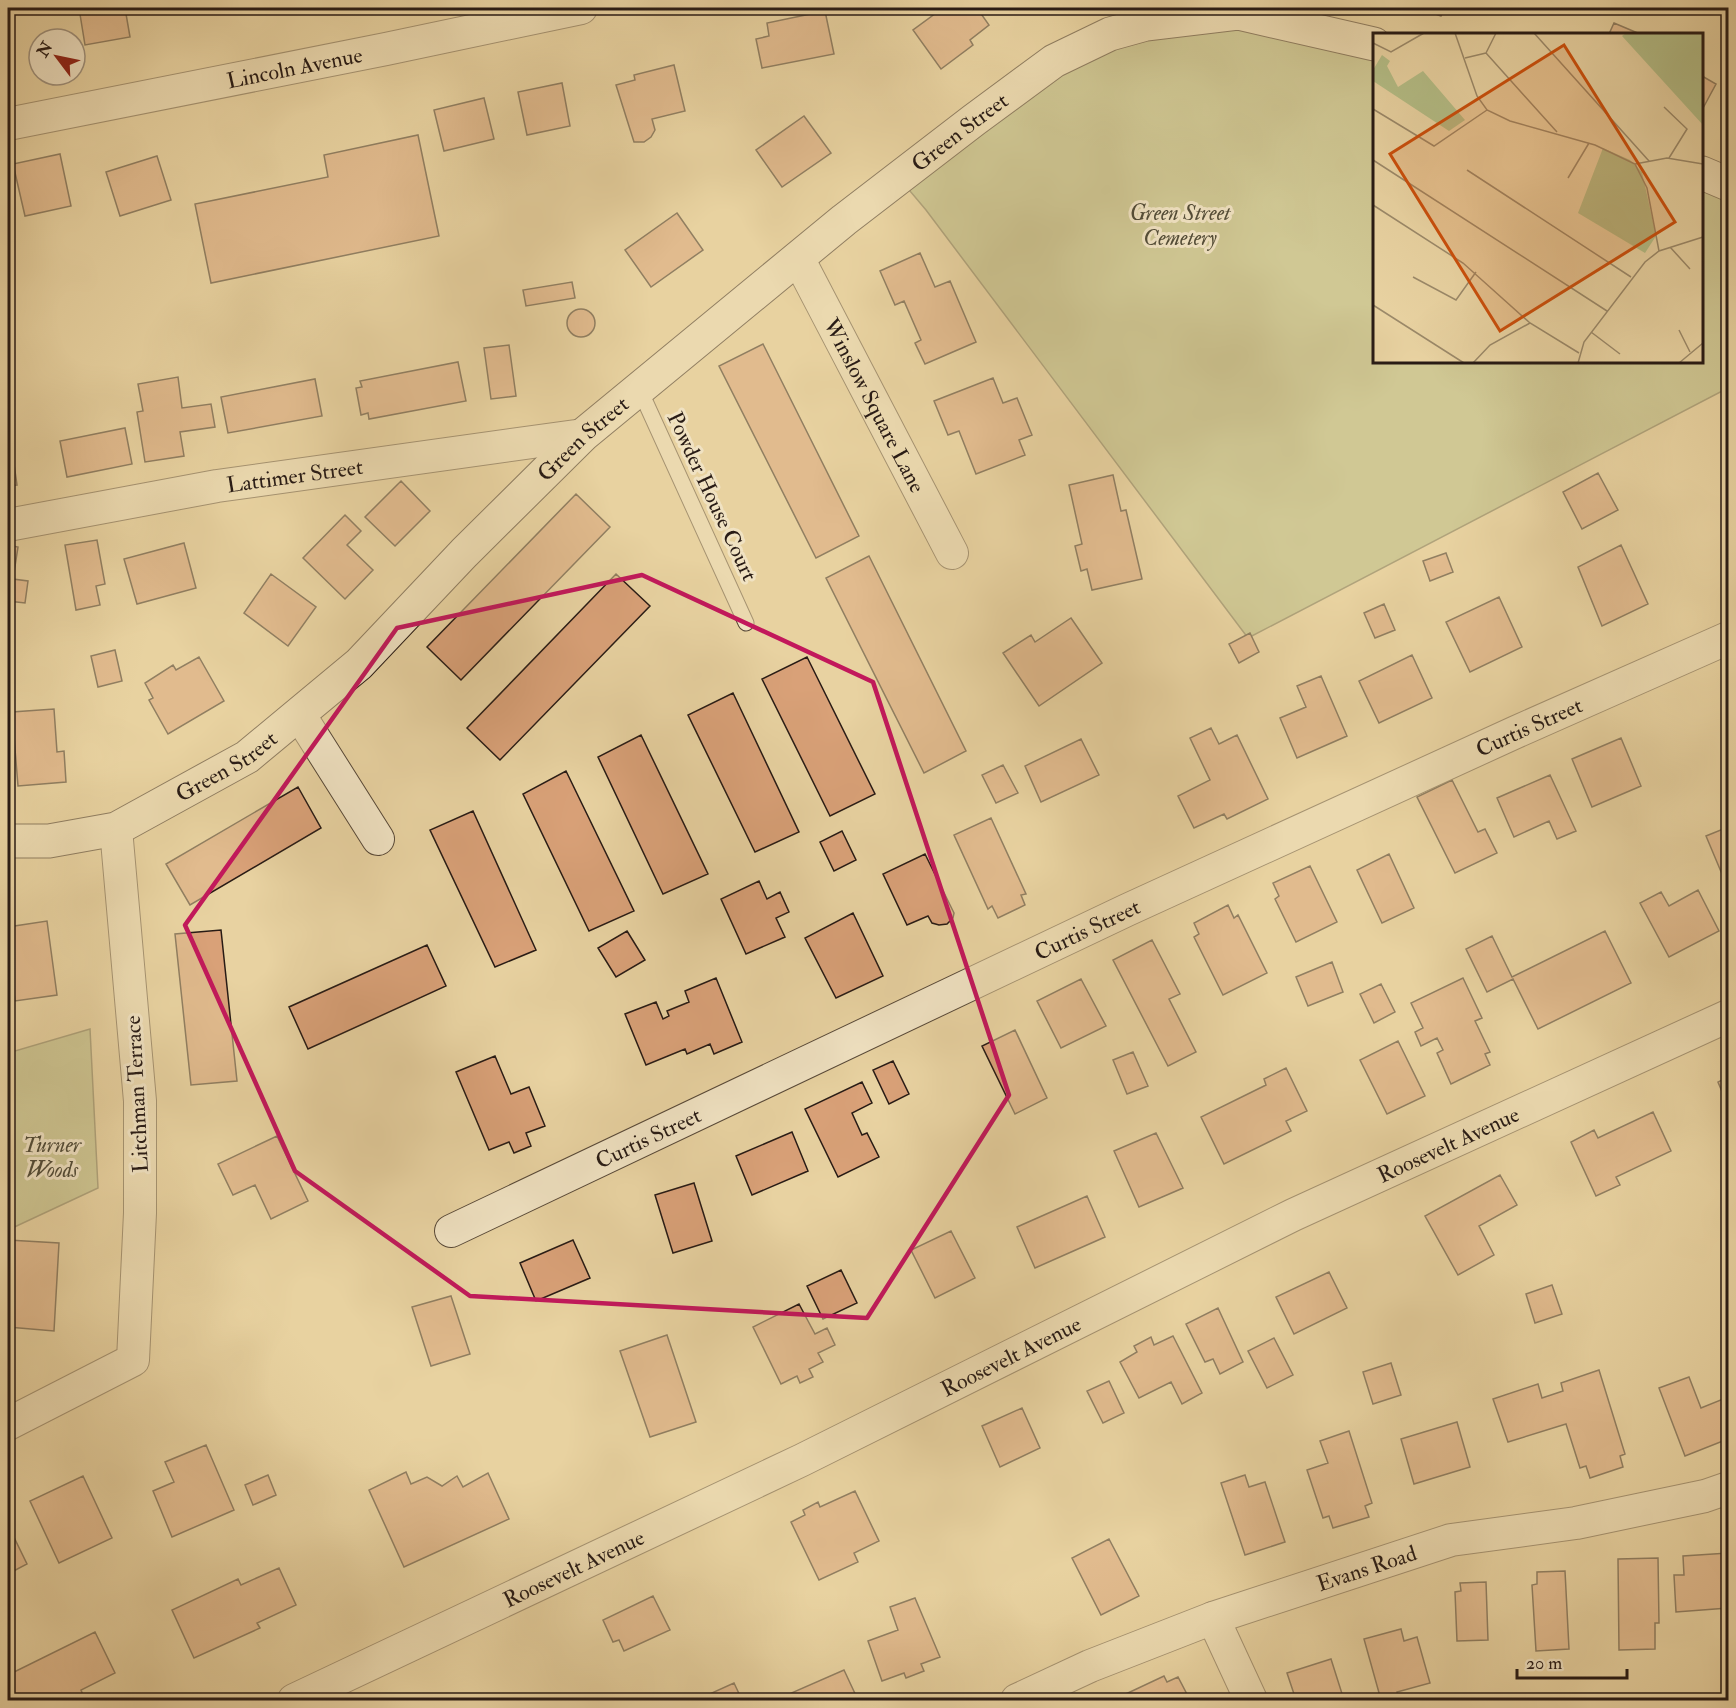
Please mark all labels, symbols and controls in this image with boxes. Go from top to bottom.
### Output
north arrow [27,27,87,87]
inset map [1373,33,1703,363]
text: N [32,38,58,62]
street label: Lincoln Avenue [224,41,365,95]
street label: Green Street [906,87,1014,178]
park label: Green Street Cemetery [1130,199,1232,252]
street label: Winslow Square Lane [816,313,931,498]
street label: Green Street [532,390,635,488]
street label: Powder House Court [661,407,764,585]
street label: Lattimer Street [225,453,365,500]
street label: Curtis Street [1471,691,1587,764]
street label: Green Street [171,725,283,808]
street label: Curtis Street [1030,893,1145,967]
street label: Litchman Terrace [119,1015,155,1173]
street label: Roosevelt Avenue [1373,1100,1524,1190]
street label: Curtis Street [591,1101,706,1175]
park label: Turner Woods [23,1131,83,1184]
street label: Roosevelt Avenue [936,1310,1086,1403]
street label: Roosevelt Avenue [499,1524,649,1614]
street label: Evans Road [1313,1539,1420,1598]
scale bar [1517,1642,1626,1680]
text: 20 m [1526,1652,1562,1675]

